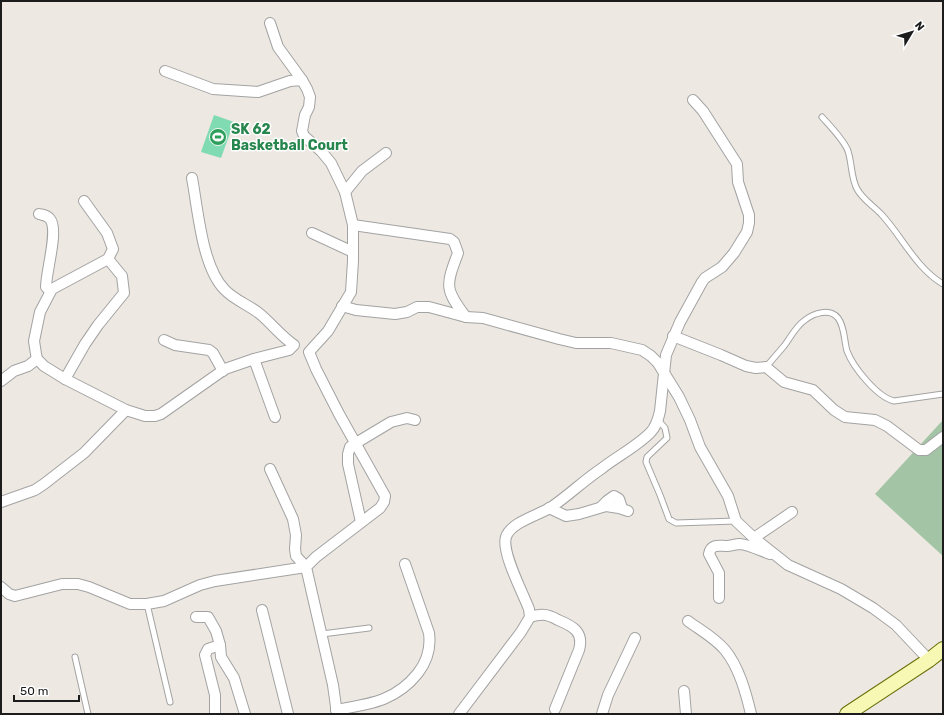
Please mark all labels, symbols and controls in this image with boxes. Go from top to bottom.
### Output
north arrow [892,12,932,52]
text: N [912,19,927,33]
place label: SK 62 Basketball Court [231,121,348,154]
sports icon: SK 62 Basketball Court [208,127,228,147]
scale bar [14,677,79,703]
text: 50 m [20,684,48,698]

